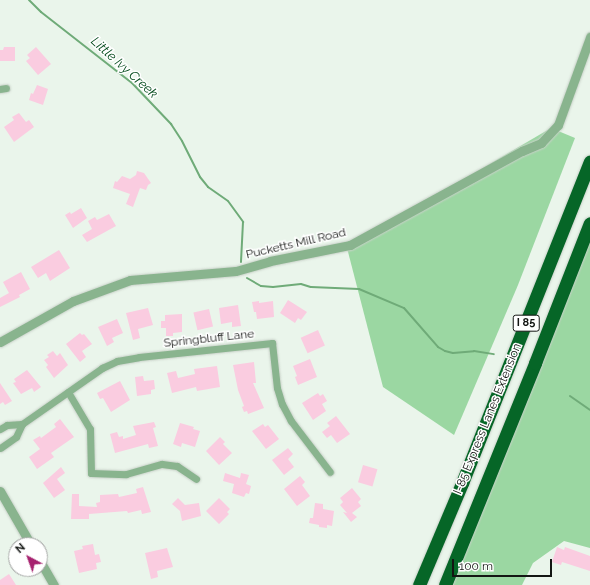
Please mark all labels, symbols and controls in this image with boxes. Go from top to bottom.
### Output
water label: Little Ivy Creek [87,34,161,102]
street label: Pucketts Mill Road [244,225,348,263]
road number: I 85 [512,314,540,332]
street label: Springbluff Lane [163,327,255,351]
street label: I-85 Express Lanes Extension [451,341,525,497]
north arrow [8,537,48,577]
text: N [13,541,28,556]
scale bar [454,551,554,577]
text: 100 m [459,559,493,573]

